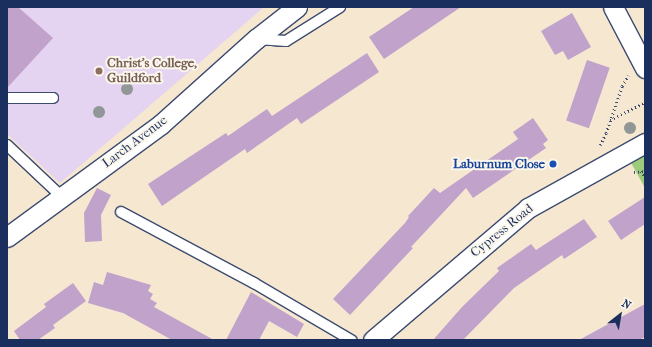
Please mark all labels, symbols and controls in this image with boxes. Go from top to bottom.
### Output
place label: Christ's College, Guildford [107,56,197,87]
marker: Christ's College, Guildford [94,66,104,76]
street label: Larch Avenue [100,113,170,171]
place label: Laburnum Close [453,156,545,172]
marker: Laburnum Close [548,159,558,169]
street label: Cypress Road [468,201,536,261]
north arrow [600,295,640,335]
text: N [620,297,633,312]

